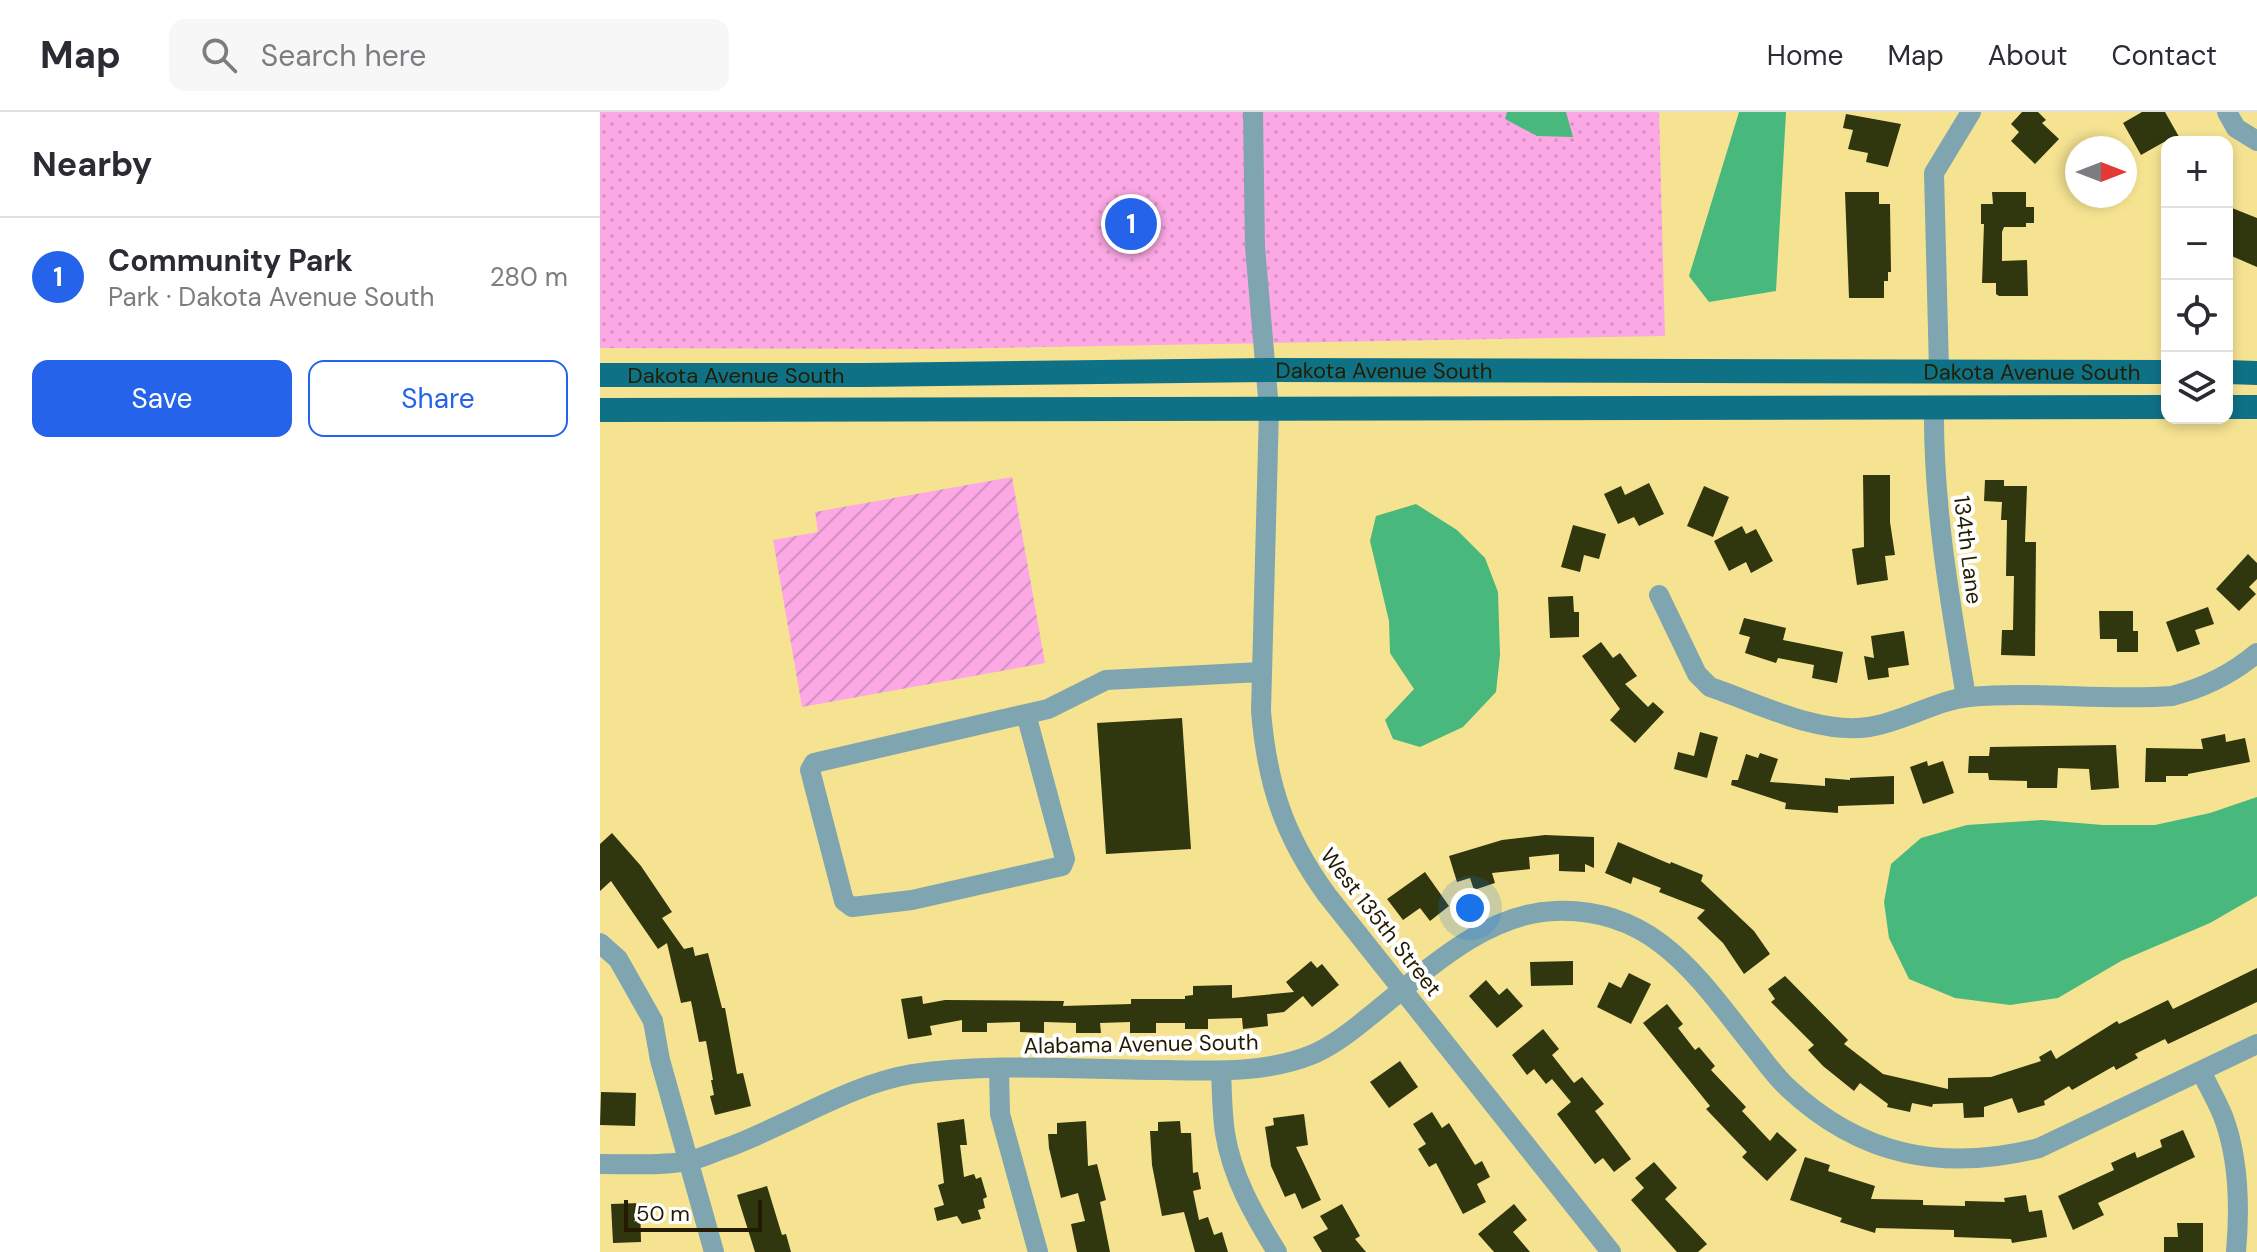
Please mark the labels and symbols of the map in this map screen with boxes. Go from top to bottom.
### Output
north arrow [2065,136,2137,208]
pin: 1 [1105,194,1157,254]
street label: Dakota Avenue South [1276,356,1492,385]
street label: Dakota Avenue South [1924,357,2140,386]
street label: Dakota Avenue South [628,361,844,390]
street label: 134th Lane [1947,494,1989,606]
street label: West 135th Street [1314,842,1448,1002]
your location [1450,888,1490,928]
street label: Alabama Avenue South [1023,1027,1259,1061]
scale bar [624,1196,762,1232]

